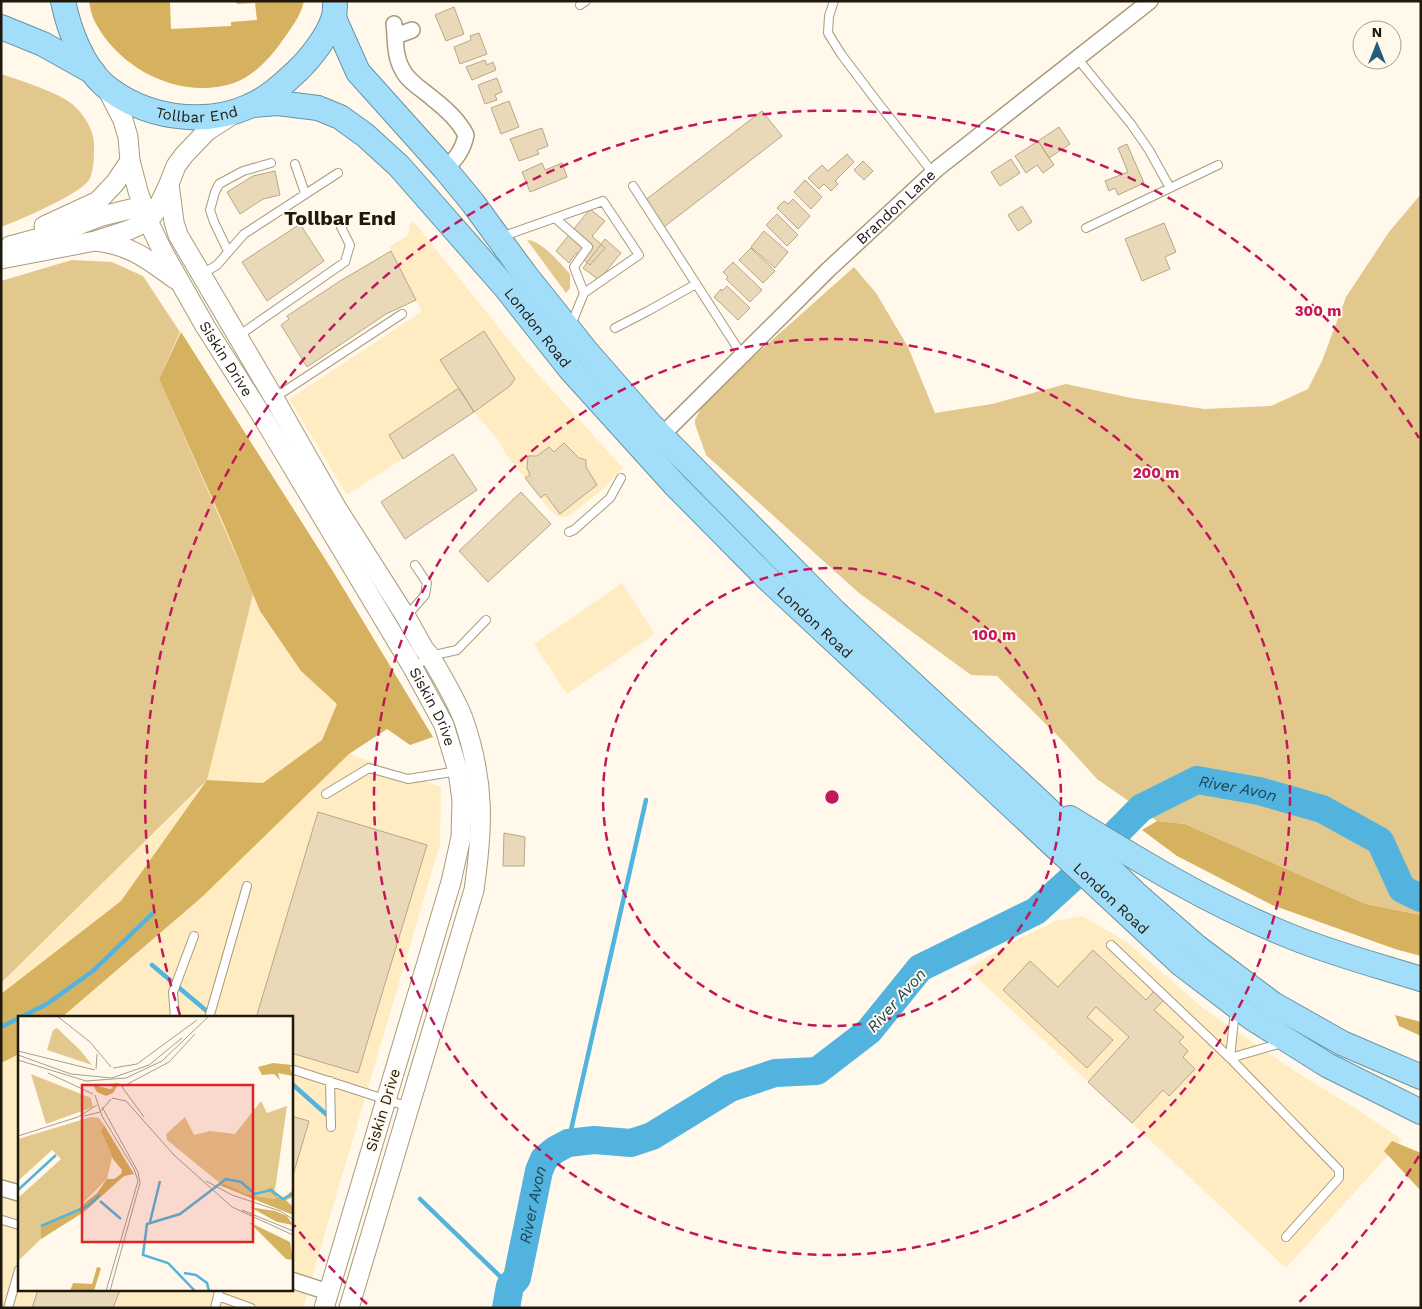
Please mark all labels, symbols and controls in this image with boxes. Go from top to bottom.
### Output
north arrow [1352,20,1402,70]
text: N [1372,24,1382,40]
street label: Tollbar End [154,102,240,126]
street label: Brandon Lane [852,166,939,248]
district label: Tollbar End [284,206,396,230]
street label: London Road [500,284,574,371]
text: 300 m [1295,302,1341,320]
street label: Siskin Drive [195,318,256,400]
text: 200 m [1133,464,1179,482]
street label: London Road [773,583,856,662]
text: 100 m [972,626,1016,644]
street label: Siskin Drive [405,664,459,748]
water label: River Avon [1197,771,1279,806]
centre of rings [823,788,841,806]
street label: London Road [1070,859,1152,938]
water label: River Avon [863,965,930,1036]
inset map [18,1016,292,1292]
street label: Siskin Drive [362,1066,404,1154]
water label: River Avon [515,1163,550,1245]

